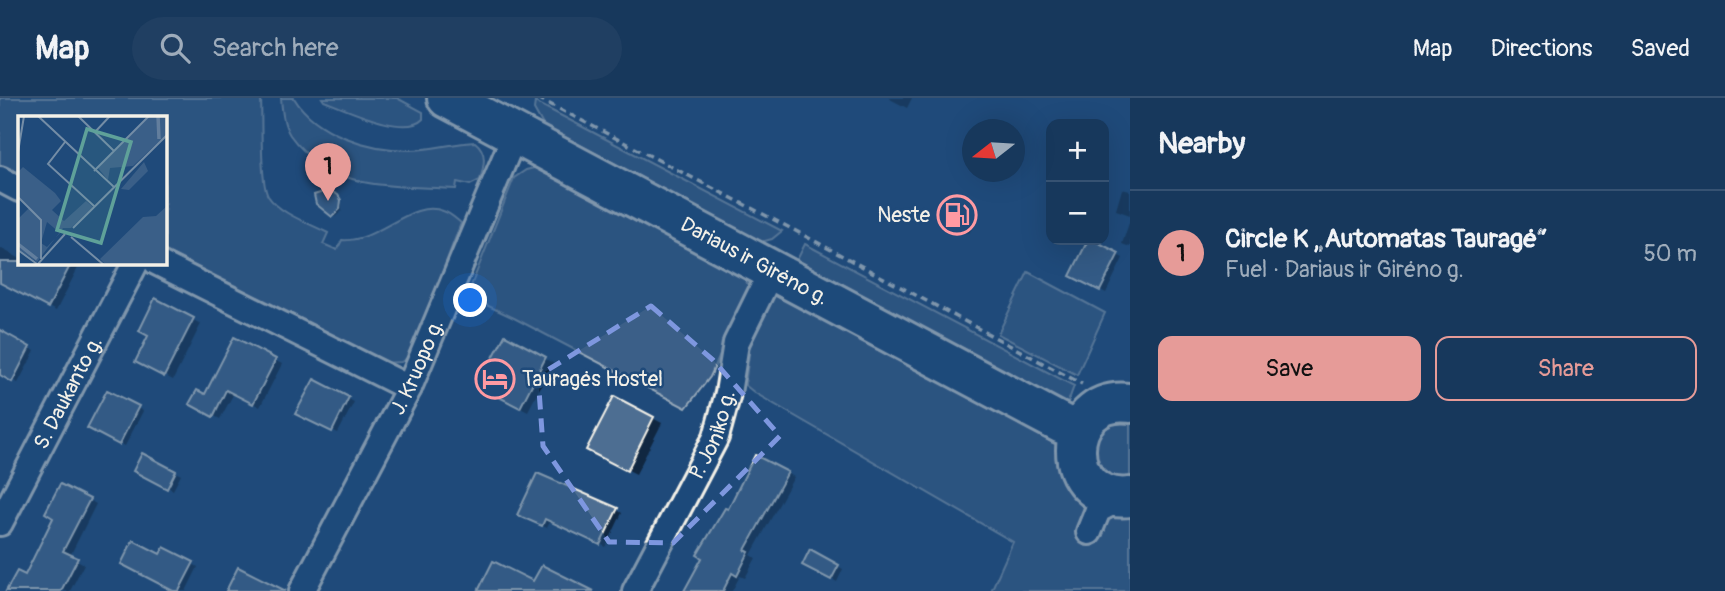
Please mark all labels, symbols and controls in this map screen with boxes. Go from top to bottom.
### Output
search box [132,17,622,80]
text: Map [35,28,90,69]
icon: search [156,29,194,67]
text: Search here [212,32,339,64]
text: Map [1413,34,1453,63]
text: Directions [1491,34,1592,63]
text: Saved [1630,34,1690,63]
inset map [18,116,166,264]
north arrow [962,119,1025,182]
map controls [1046,119,1109,245]
button: + [1046,119,1109,182]
text: Nearby [1158,125,1245,162]
pin: 1 [305,143,351,201]
button: − [1046,182,1109,245]
fuel station icon: Neste [936,194,978,236]
place label: Neste [877,202,931,229]
street label: Dariaus ir Girėno g. [676,211,833,312]
text: Circle K „Automatas Tauragė“ [1225,223,1548,255]
text: 1 [1177,239,1186,268]
text: 50 m [1643,239,1697,268]
text: Fuel · Dariaus ir Girėno g. [1225,255,1464,284]
your location [453,283,487,317]
street label: J. Kruopo g. [384,315,450,419]
street label: S. Daukanto g. [28,332,109,454]
button: Save [1158,336,1421,401]
button: Share [1435,336,1697,401]
hotel icon: Tauragės Hostel [474,358,516,400]
place label: Tauragės Hostel [522,366,663,393]
street label: P. Joniko g. [683,388,742,484]

